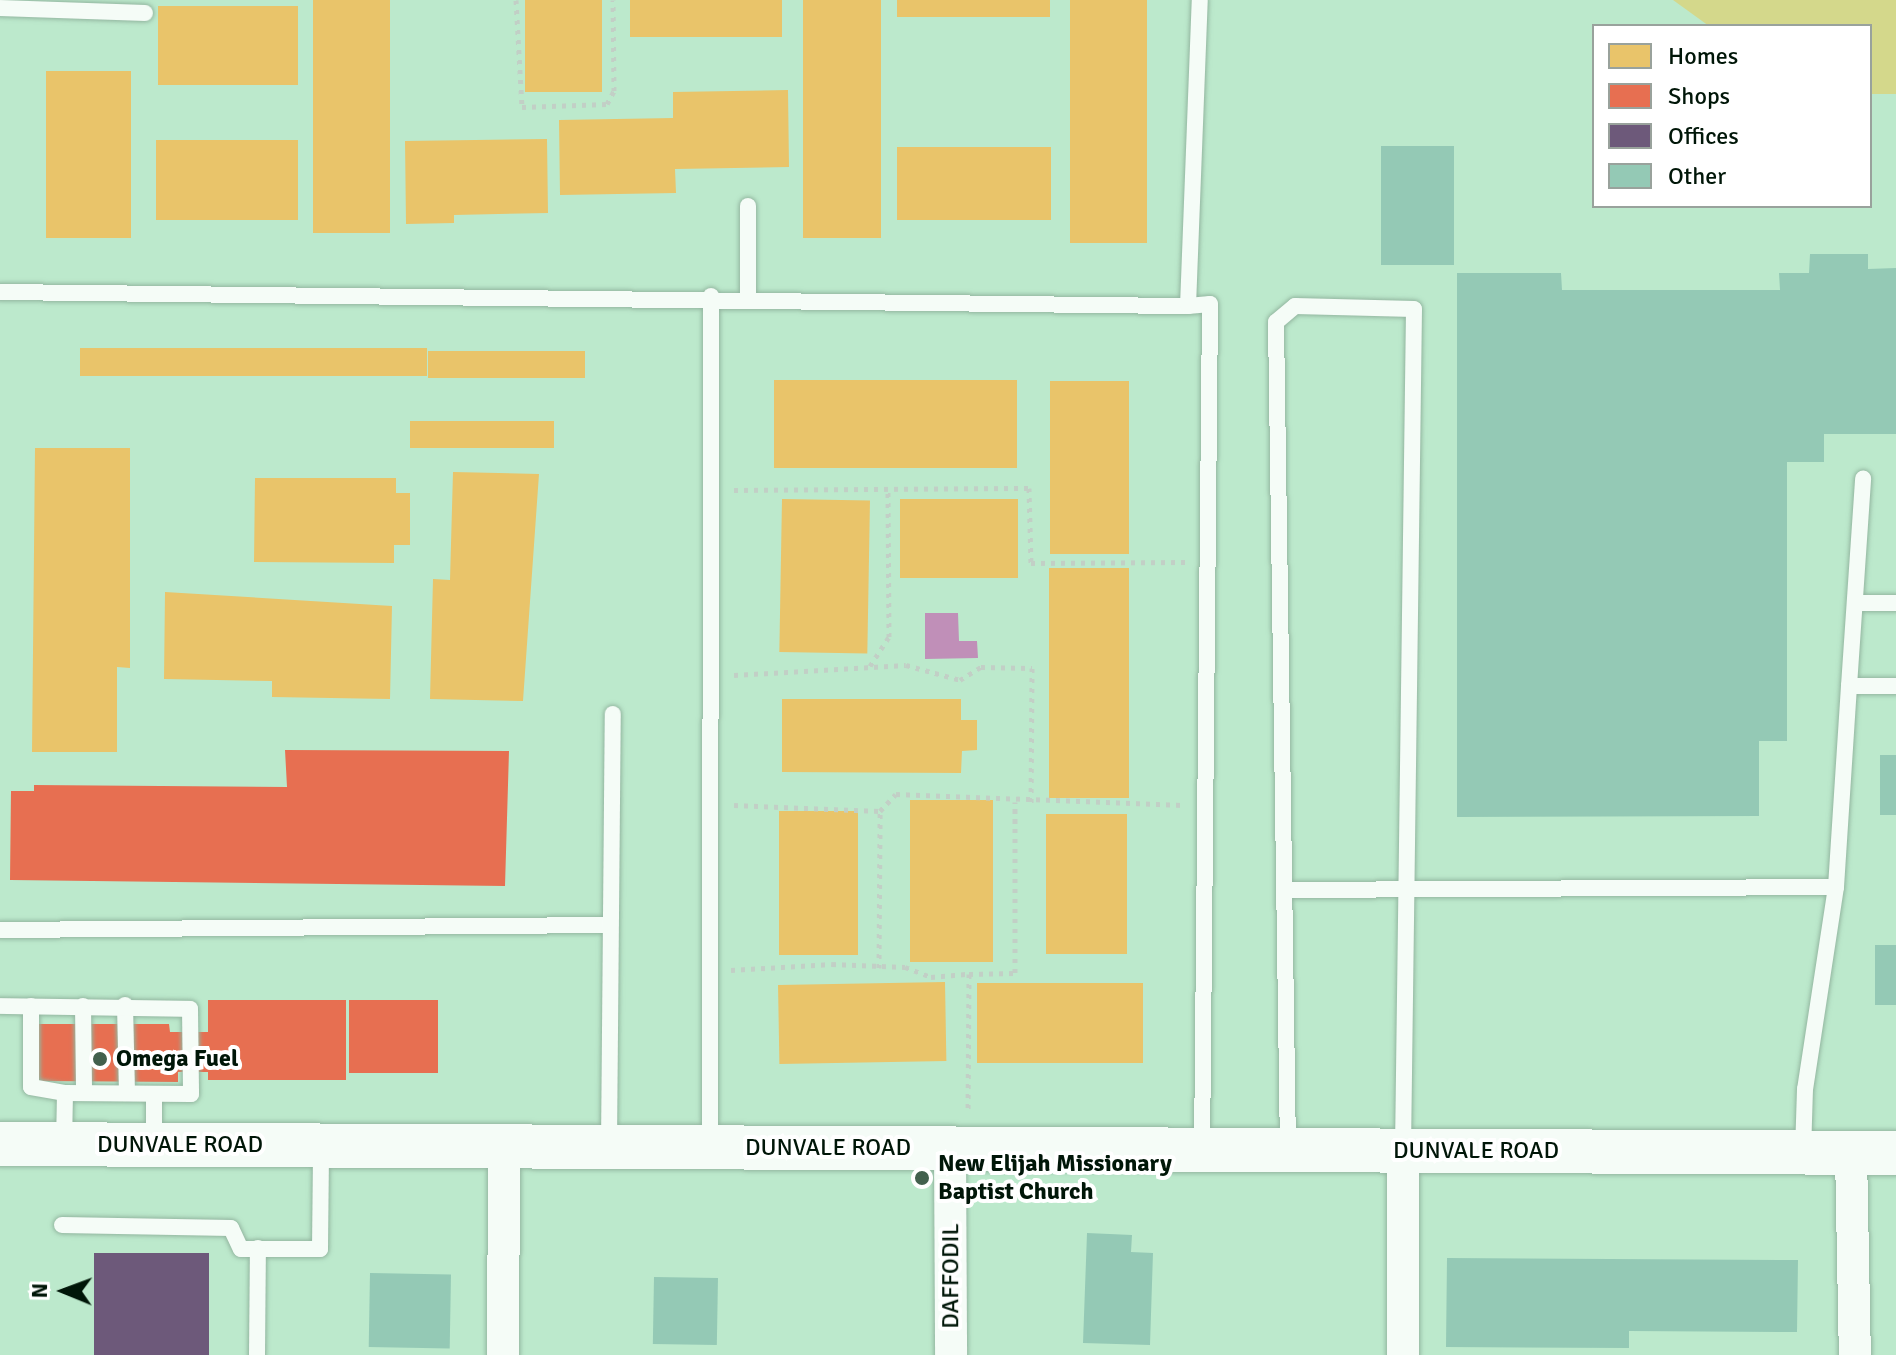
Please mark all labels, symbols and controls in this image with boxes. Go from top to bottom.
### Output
legend [1592,24,1872,208]
text: Homes [1668,41,1738,71]
text: Shops [1668,81,1730,111]
text: Offices [1668,121,1739,151]
text: Other [1668,161,1726,191]
place label: Omega Fuel [116,1045,238,1073]
marker: Omega Fuel [91,1050,109,1068]
street label: DUNVALE ROAD [97,1131,263,1159]
street label: DUNVALE ROAD [745,1134,911,1162]
street label: DUNVALE ROAD [1393,1137,1559,1165]
place label: New Elijah Missionary Baptist Church [938,1150,1172,1206]
marker: New Elijah Missionary Baptist Church [913,1169,931,1187]
street label: DAFFODIL [937,1223,965,1329]
north arrow [24,1251,104,1331]
text: N [26,1283,53,1298]

